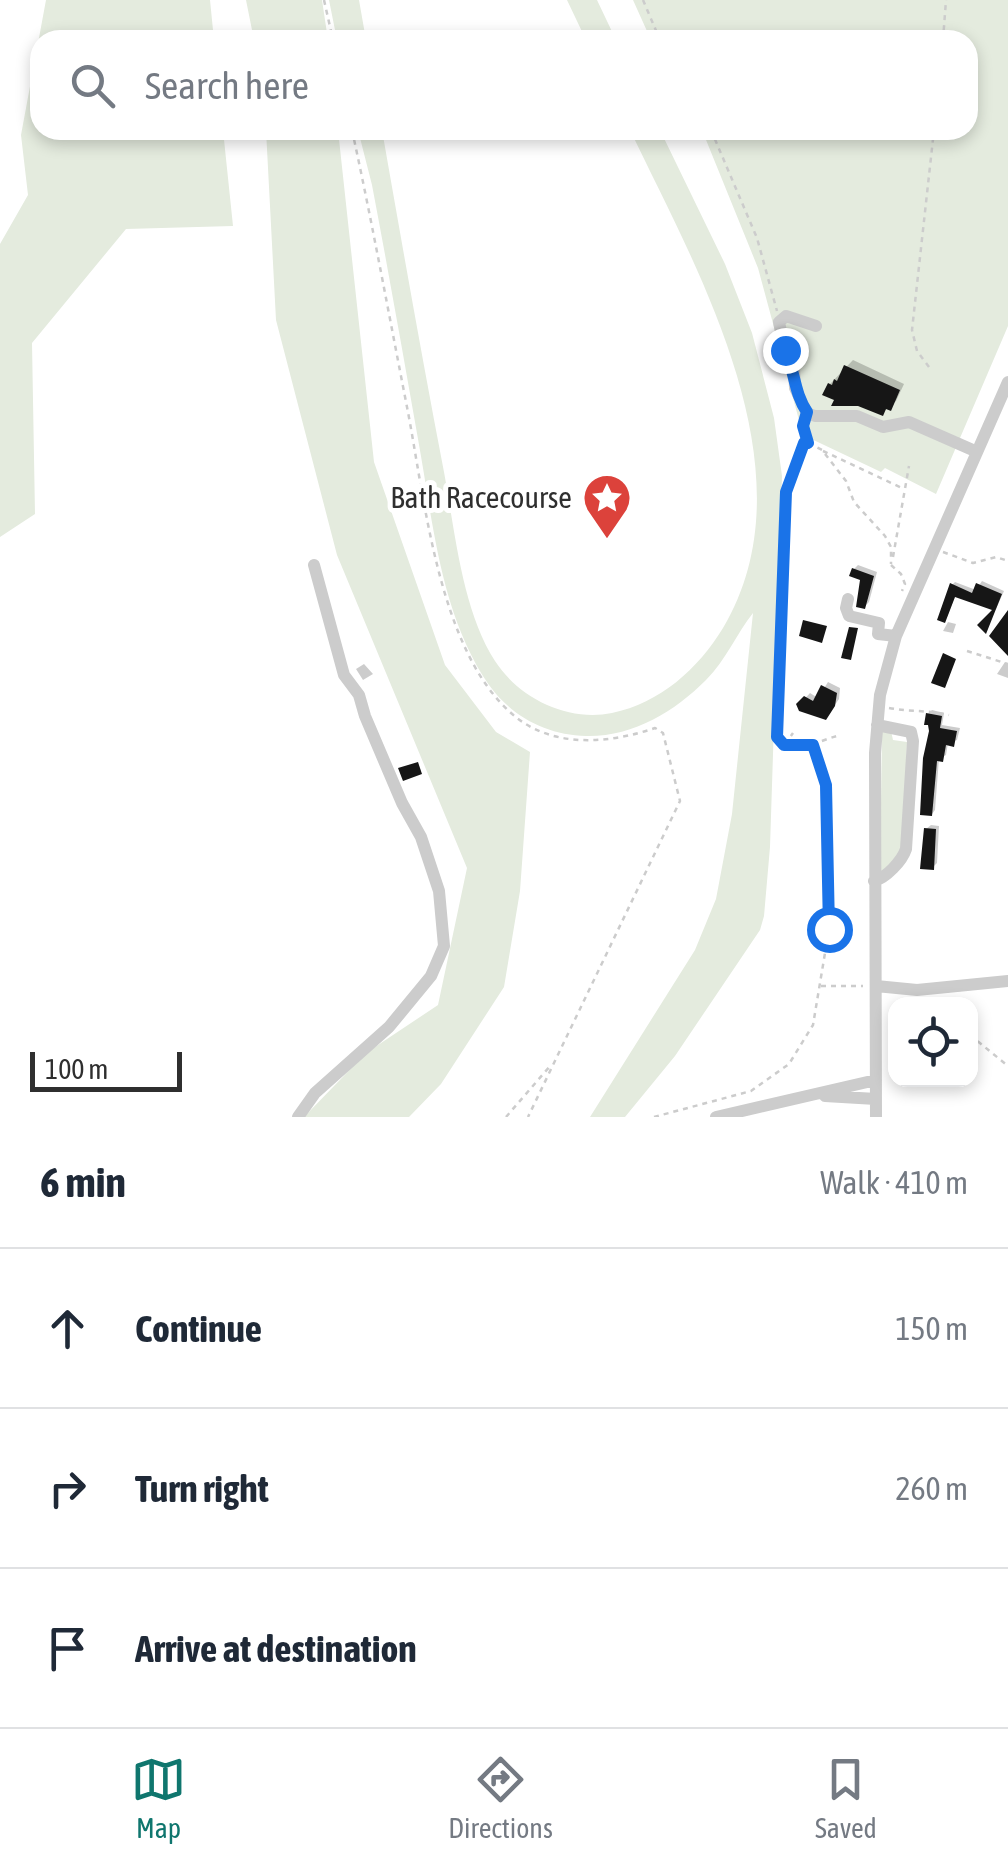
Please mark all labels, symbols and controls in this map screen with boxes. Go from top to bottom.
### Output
search box [30,30,978,140]
icon: search [65,58,120,113]
text: Search here [145,64,309,107]
route end [763,328,809,374]
place icon: Bath Racecourse [581,472,633,540]
place label: Bath Racecourse [390,480,572,514]
route start [807,907,853,953]
map controls [888,997,978,1087]
button: locate [888,997,978,1087]
scale bar [30,1047,182,1092]
text: 100 m [45,1053,108,1085]
text: 6 min [40,1158,126,1206]
text: Walk · 410 m [820,1164,968,1201]
icon: ahead [40,1301,95,1356]
text: Continue [135,1307,262,1350]
text: 150 m [895,1310,968,1347]
icon: right [40,1461,95,1516]
text: Turn right [135,1467,269,1510]
text: 260 m [895,1470,968,1507]
icon: arrive [40,1621,95,1676]
text: Arrive at destination [135,1627,417,1670]
tab: Map [131,1752,186,1844]
tab: Directions [448,1752,553,1844]
tab: Saved [815,1752,877,1844]

